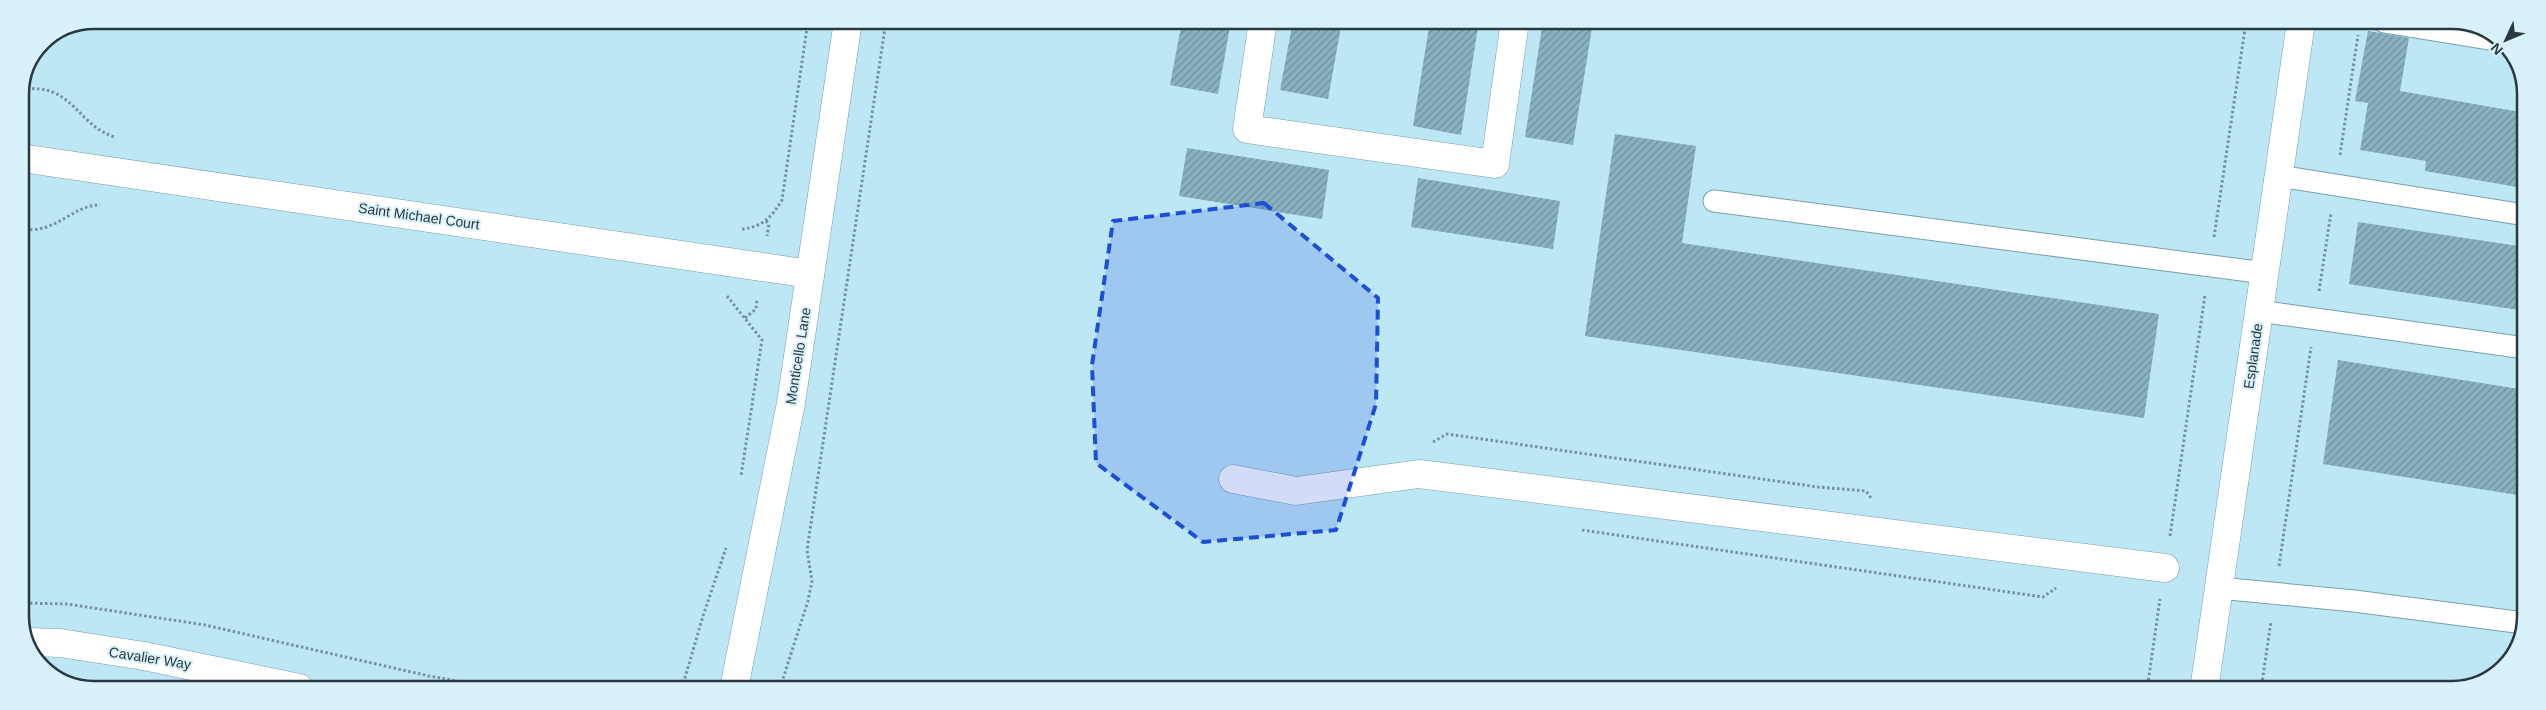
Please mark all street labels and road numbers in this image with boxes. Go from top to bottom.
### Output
street label: Saint Michael Court [357,200,481,232]
street label: Monticello Lane [782,306,814,406]
street label: Esplanade [2240,322,2266,390]
street label: Cavalier Way [108,644,192,672]

